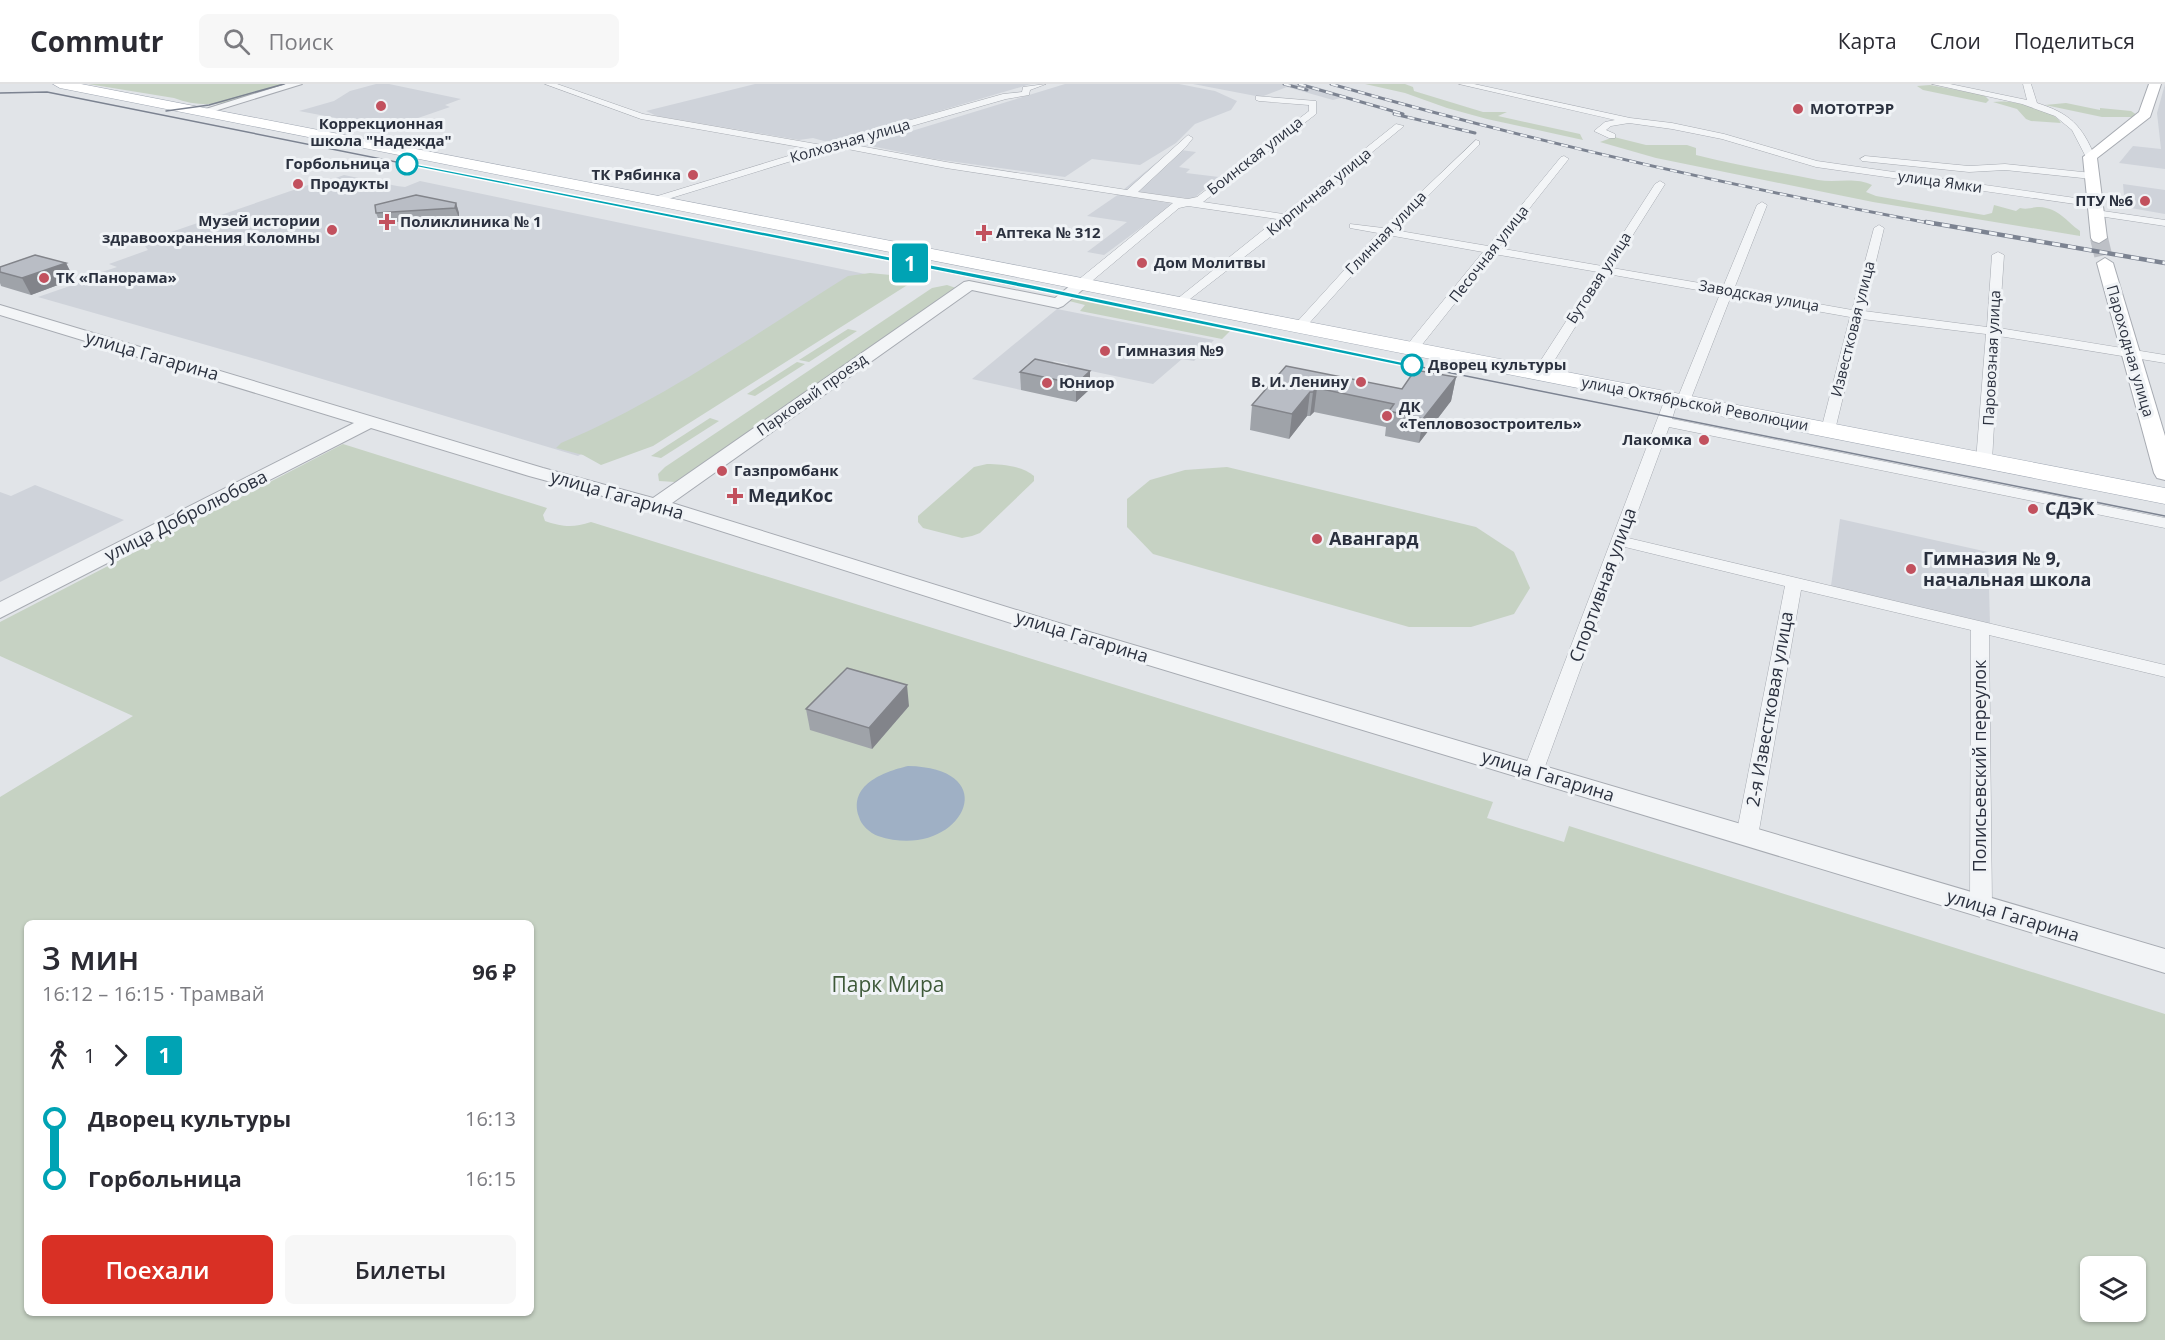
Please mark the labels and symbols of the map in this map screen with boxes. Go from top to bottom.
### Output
place label: МОТОТРЭР [1810,98,1894,118]
marker: Коррекционная школа "Надежда" [374,99,388,113]
marker: МОТОТРЭР [1791,102,1805,116]
street label: Боинская улица [1202,112,1306,199]
place label: Коррекционная школа "Надежда" [310,113,452,150]
street label: Колхозная улица [787,113,912,167]
street label: Кирпичная улица [1262,143,1375,240]
place label: Горбольница [285,153,390,173]
marker: Горбольница [396,153,418,175]
place label: ТК Рябинка [592,164,681,184]
street label: улица Ямки [1897,165,1984,197]
marker: ТК Рябинка [686,168,700,182]
place label: Продукты [310,173,389,193]
marker: Продукты [291,177,305,191]
street label: Глинная улица [1340,186,1430,278]
place label: ПТУ №6 [2075,190,2133,210]
marker: ПТУ №6 [2138,194,2152,208]
street label: Песочная улица [1444,201,1532,306]
place label: Музей истории здравоохранения Коломны [102,210,320,247]
place label: Поликлиника № 1 [400,211,542,231]
marker: Поликлиника № 1 [378,213,396,231]
place label: Аптека № 312 [996,222,1101,242]
marker: Музей истории здравоохранения Коломны [325,223,339,237]
marker: Аптека № 312 [977,226,991,240]
street label: Бутовая улица [1561,228,1635,327]
line badge: 1 [890,244,930,282]
place label: Дом Молитвы [1154,252,1266,272]
marker: Дом Молитвы [1135,256,1149,270]
street label: Известковая улица [1825,259,1879,399]
place label: ТК «Панорама» [56,267,177,287]
marker: ТК «Панорама» [37,271,51,285]
street label: Заводская улица [1697,275,1821,315]
street label: Пароходная улица [2103,282,2159,419]
street label: Паровозная улица [1977,290,2005,426]
street label: улица Гагарина [83,325,222,386]
place label: Гимназия №9 [1117,340,1224,360]
marker: Гимназия №9 [1098,344,1112,358]
street label: Парковый проезд [752,348,871,440]
marker: Дворец культуры [1401,354,1423,376]
place label: Дворец культуры [1428,354,1567,374]
place label: В. И. Ленину [1251,371,1349,391]
street label: улица Октябрьской Революции [1580,371,1810,435]
place label: Юниор [1059,372,1115,392]
marker: В. И. Ленину [1354,375,1368,389]
marker: Юниор [1040,376,1054,390]
place label: ДК «Тепловозостроитель» [1399,396,1582,433]
marker: ДК «Тепловозостроитель» [1380,409,1394,423]
place label: Лакомка [1622,429,1692,449]
marker: Лакомка [1697,433,1711,447]
place label: Газпромбанк [734,460,839,480]
street label: улица Добролюбова [100,464,271,567]
street label: улица Гагарина [548,464,687,525]
marker: Газпромбанк [715,464,729,478]
place label: МедиКос [748,483,833,507]
marker: МедиКос [726,487,744,505]
place label: СДЭК [2045,496,2095,520]
marker: СДЭК [2026,502,2040,516]
street label: Спортивная улица [1563,504,1641,665]
place label: Авангард [1329,526,1418,550]
marker: Авангард [1310,532,1324,546]
place label: Гимназия № 9, начальная школа [1923,546,2091,591]
marker: Гимназия № 9, начальная школа [1904,562,1918,576]
street label: улица Гагарина [1013,604,1152,668]
street label: 2-я Известковая улица [1740,609,1798,808]
street label: Полисьевский переулок [1967,659,1991,872]
street label: улица Гагарина [1479,743,1618,807]
street label: улица Гагарина [1944,883,2083,947]
park label: Парк Мира [832,970,944,998]

